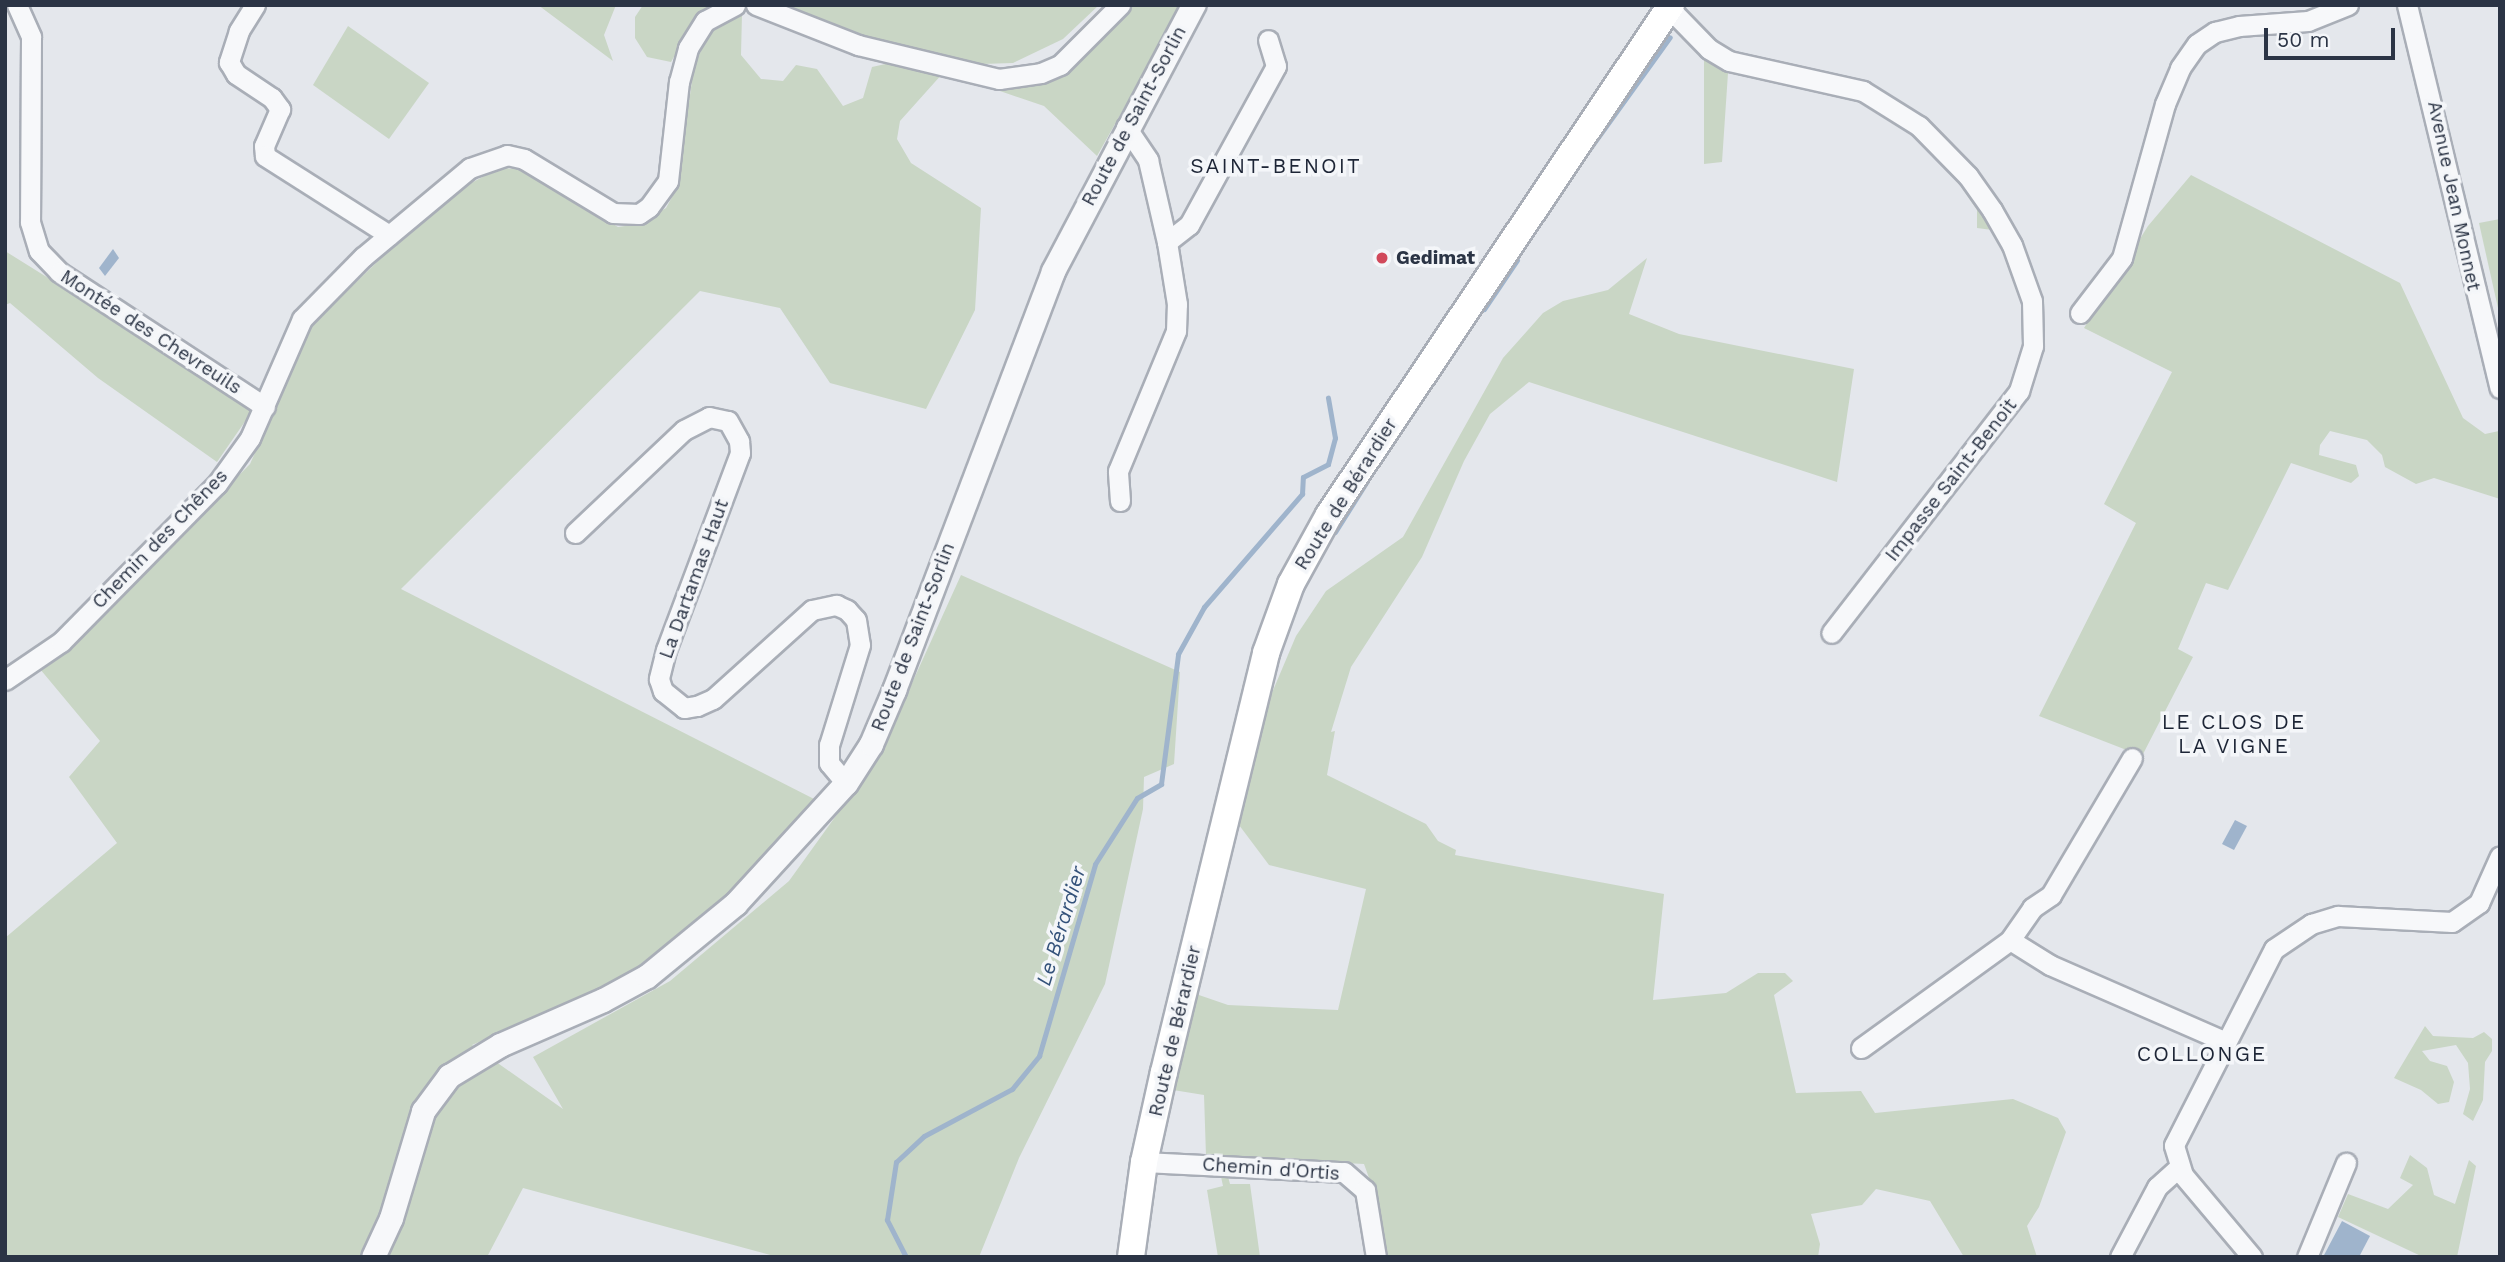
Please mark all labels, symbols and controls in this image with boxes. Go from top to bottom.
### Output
scale bar [2267,14,2398,58]
street label: Route de Saint-Sorlin [1077,22,1191,210]
text: 50 m [2277,27,2329,52]
street label: Avenue Jean Monnet [2423,99,2485,293]
district label: SAINT-BENOIT [1192,153,1360,179]
place label: Gedimat [1396,247,1475,269]
marker: Gedimat [1374,250,1390,266]
street label: Montée des Chevreuils [56,265,246,399]
street label: Impasse Saint-Benoit [1880,394,2022,566]
street label: Route de Bérardier [1290,414,1402,574]
street label: Chemin des Chênes [88,465,232,613]
street label: La Dartamas Haut [654,496,734,662]
street label: Route de Saint-Sorlin [866,539,960,735]
district label: LE CLOS DE LA VIGNE [2163,709,2305,759]
water label: Le Bérardier [1031,863,1091,989]
street label: Route de Bérardier [1144,943,1206,1119]
district label: COLLONGE [2138,1041,2266,1067]
street label: Chemin d'Ortis [1201,1153,1341,1185]

